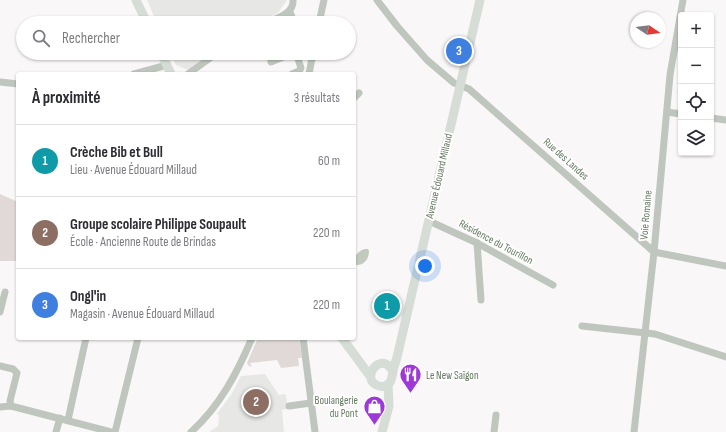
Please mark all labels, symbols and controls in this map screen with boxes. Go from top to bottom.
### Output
north arrow [630,12,666,48]
map controls [678,12,714,156]
button: + [678,12,714,48]
search box [16,16,356,60]
icon: search [30,27,52,49]
text: Rechercher [62,29,120,48]
pin: 3 [446,36,472,66]
button: − [678,48,714,84]
button: locate [678,84,714,120]
text: À proximité [32,88,100,108]
text: 3 résultats [294,90,340,106]
button: layers [678,120,714,156]
street label: Avenue Édouard Millaud [423,132,455,221]
street label: Rue des Landes [541,135,591,183]
text: Crèche Bib et Bull [70,143,163,162]
text: 1 [42,153,48,169]
text: 60 m [318,153,340,169]
text: Lieu · Avenue Édouard Millaud [70,162,197,178]
street label: Voie Romaine [637,190,655,240]
text: Groupe scolaire Philippe Soupault [70,215,246,234]
street label: Résidence du Tourillon [457,217,536,267]
text: 2 [42,225,48,241]
text: 220 m [313,225,340,241]
text: École · Ancienne Route de Brindas [70,234,216,250]
your location [415,256,435,276]
text: Ongl'in [70,287,106,306]
pin: 1 [374,291,400,321]
text: 3 [42,297,48,313]
text: 220 m [313,297,340,313]
text: Magasin · Avenue Édouard Millaud [70,306,214,322]
restaurant icon: Le New Saïgon [397,362,423,395]
place label: Le New Saïgon [426,369,479,382]
pin: 2 [243,387,269,417]
shop icon: Boulangerie du Pont [361,393,387,426]
place label: Boulangerie du Pont [315,394,359,420]

